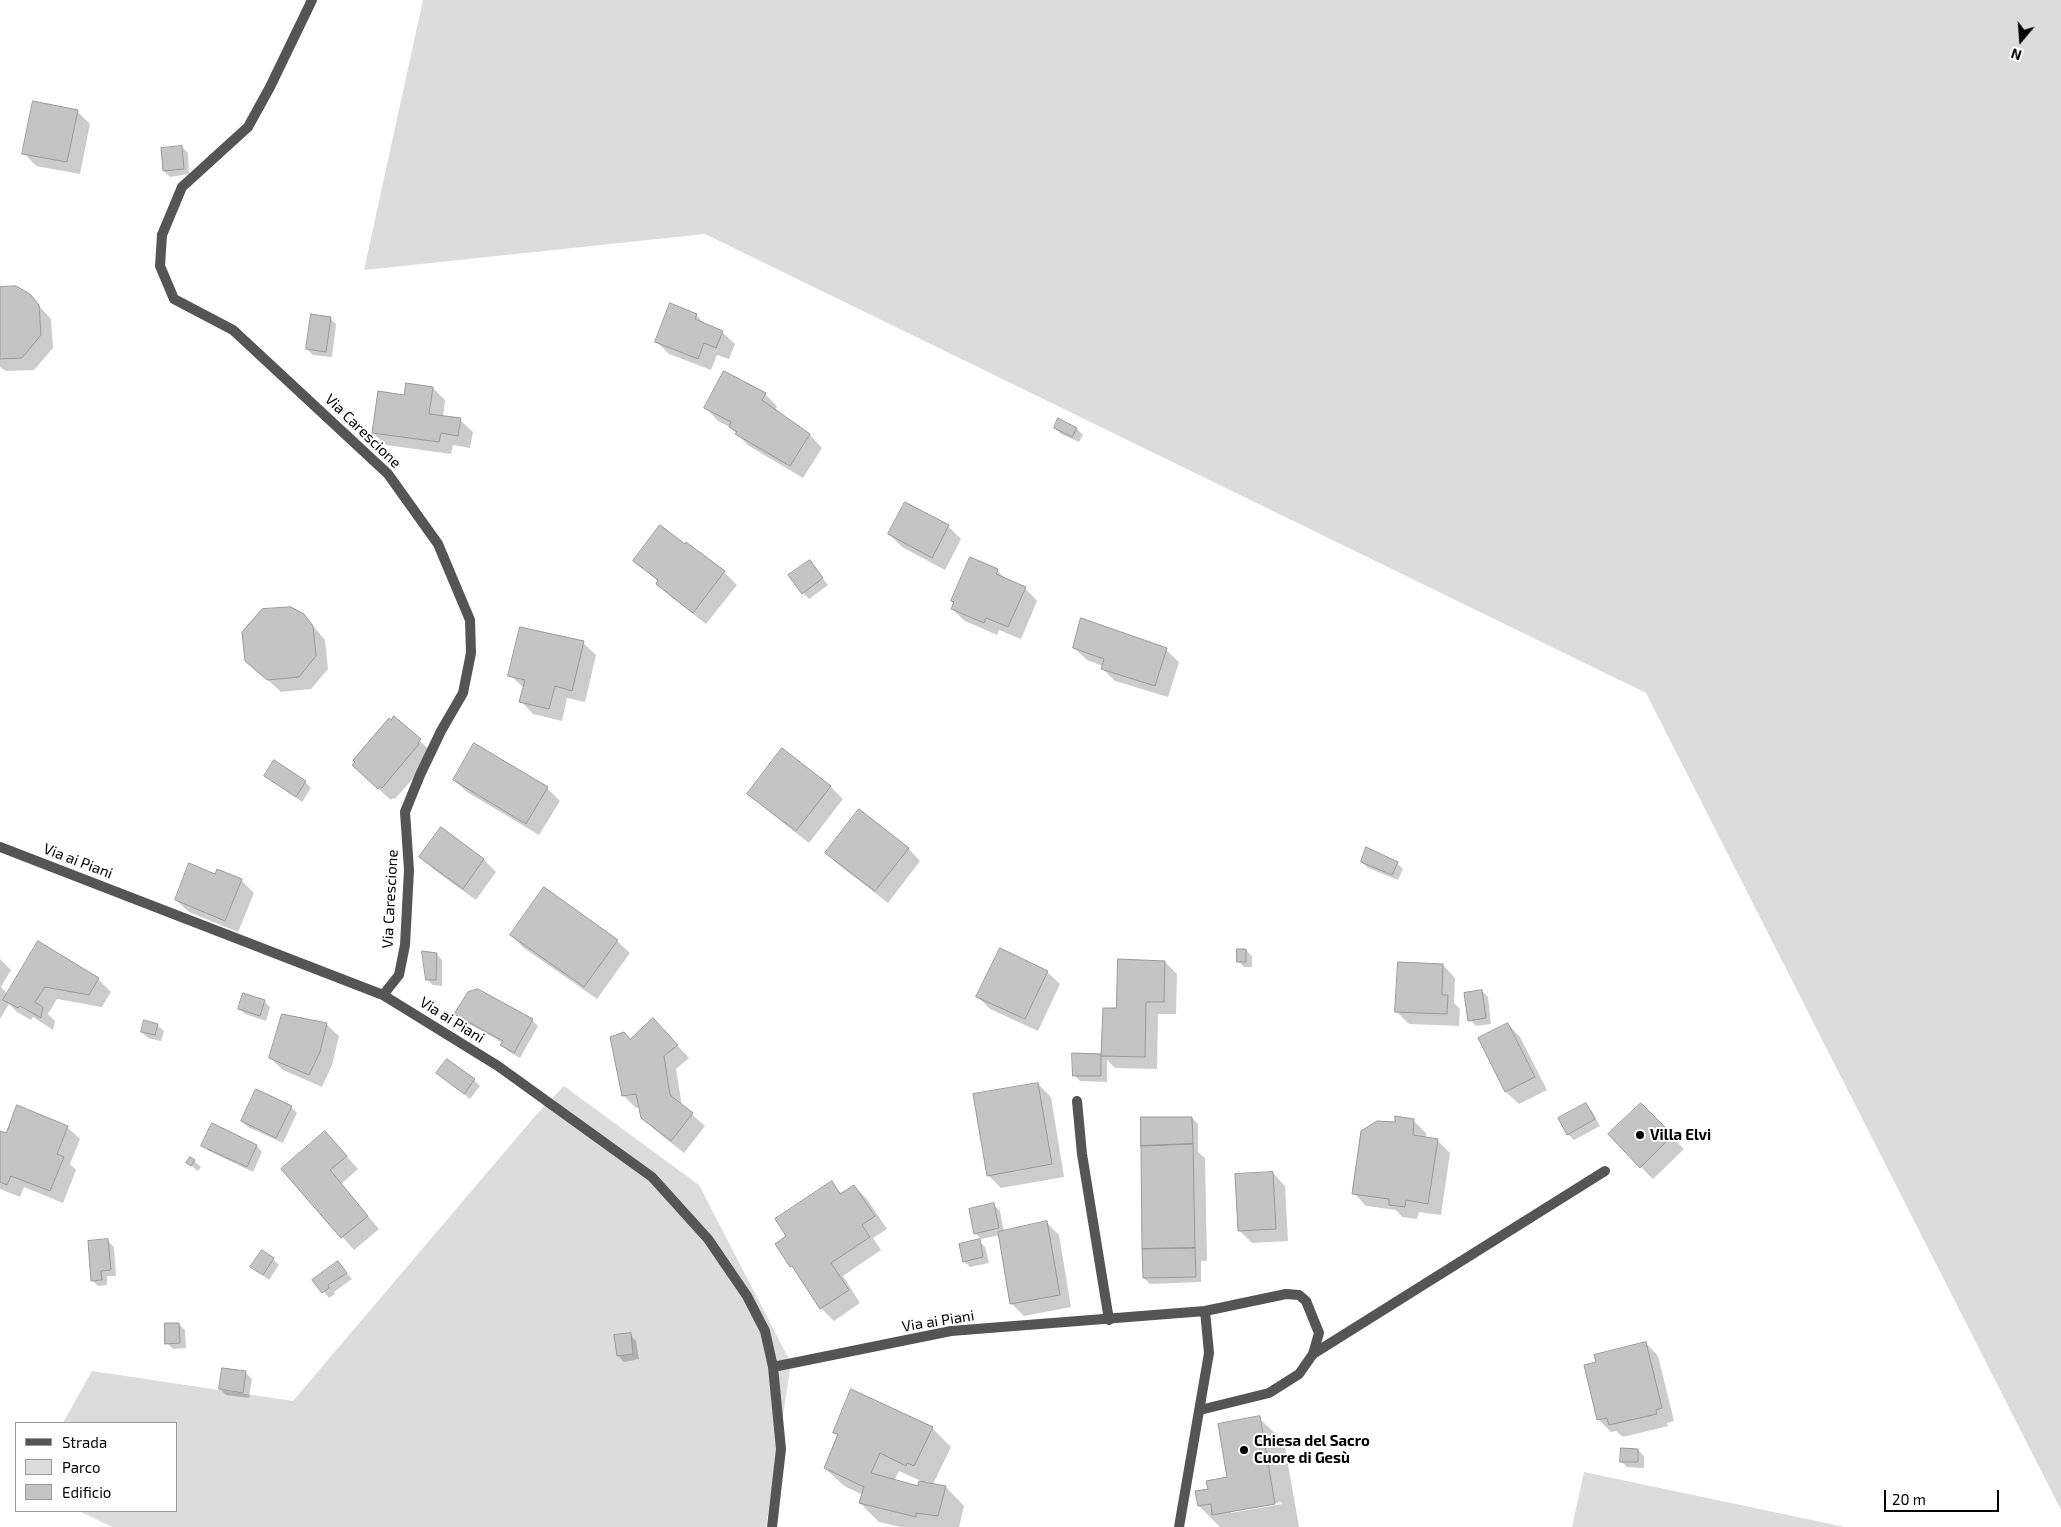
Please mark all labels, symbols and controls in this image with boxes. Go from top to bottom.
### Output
north arrow [1996,15,2046,65]
text: N [2009,45,2024,64]
street label: Via Carescione [321,390,405,472]
street label: Via ai Piani [41,840,115,882]
street label: Via Carescione [378,849,402,949]
street label: Via ai Piani [416,993,488,1047]
place label: Villa Elvi [1650,1126,1711,1144]
marker: Villa Elvi [1634,1129,1646,1141]
street label: Via ai Piani [901,1306,975,1336]
legend [15,1422,178,1512]
place label: Chiesa del Sacro Cuore di Gesù [1254,1432,1370,1467]
text: Strada [62,1433,107,1451]
marker: Chiesa del Sacro Cuore di Gesù [1238,1444,1250,1456]
text: Parco [62,1458,101,1476]
scale bar [1886,1480,2001,1512]
text: Edificio [62,1483,111,1501]
text: 20 m [1892,1490,1926,1508]

